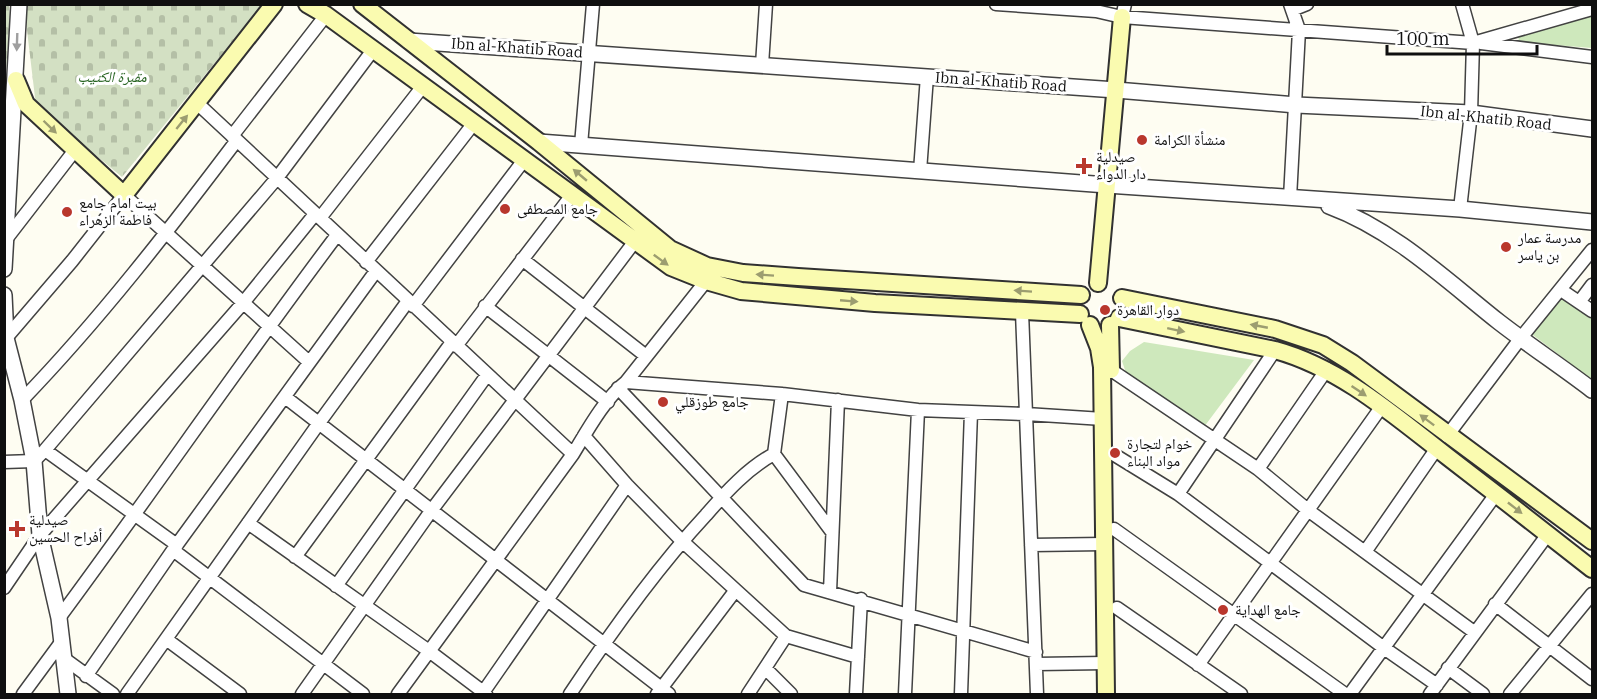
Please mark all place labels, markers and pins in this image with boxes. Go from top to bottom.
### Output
place label: منشأة الكرامة [1154,130,1226,149]
marker: منشأة الكرامة [1135,133,1149,147]
place label: صيدلية دار الدواء [1096,147,1146,183]
marker: صيدلية دار الدواء [1077,159,1091,173]
place label: بيت امام جامع فاطمة الزهراء [79,193,157,229]
place label: جامع المصطفى [517,199,598,219]
marker: جامع المصطفى [498,202,512,216]
marker: بيت امام جامع فاطمة الزهراء [60,205,74,219]
place label: مدرسة عمار بن ياسر [1517,228,1581,265]
marker: مدرسة عمار بن ياسر [1499,240,1513,254]
place label: دوار القاهرة [1117,300,1179,319]
marker: دوار القاهرة [1098,303,1112,317]
place label: جامع طوزقلي [675,392,749,414]
marker: جامع طوزقلي [656,395,670,409]
place label: خوام لتجارة مواد البناء [1127,434,1193,470]
marker: خوام لتجارة مواد البناء [1108,446,1122,460]
place label: صيدلية أفراح الحسين [29,510,103,547]
marker: صيدلية أفراح الحسين [10,522,24,536]
place label: جامع الهداية [1235,600,1301,620]
marker: جامع الهداية [1216,603,1230,617]

